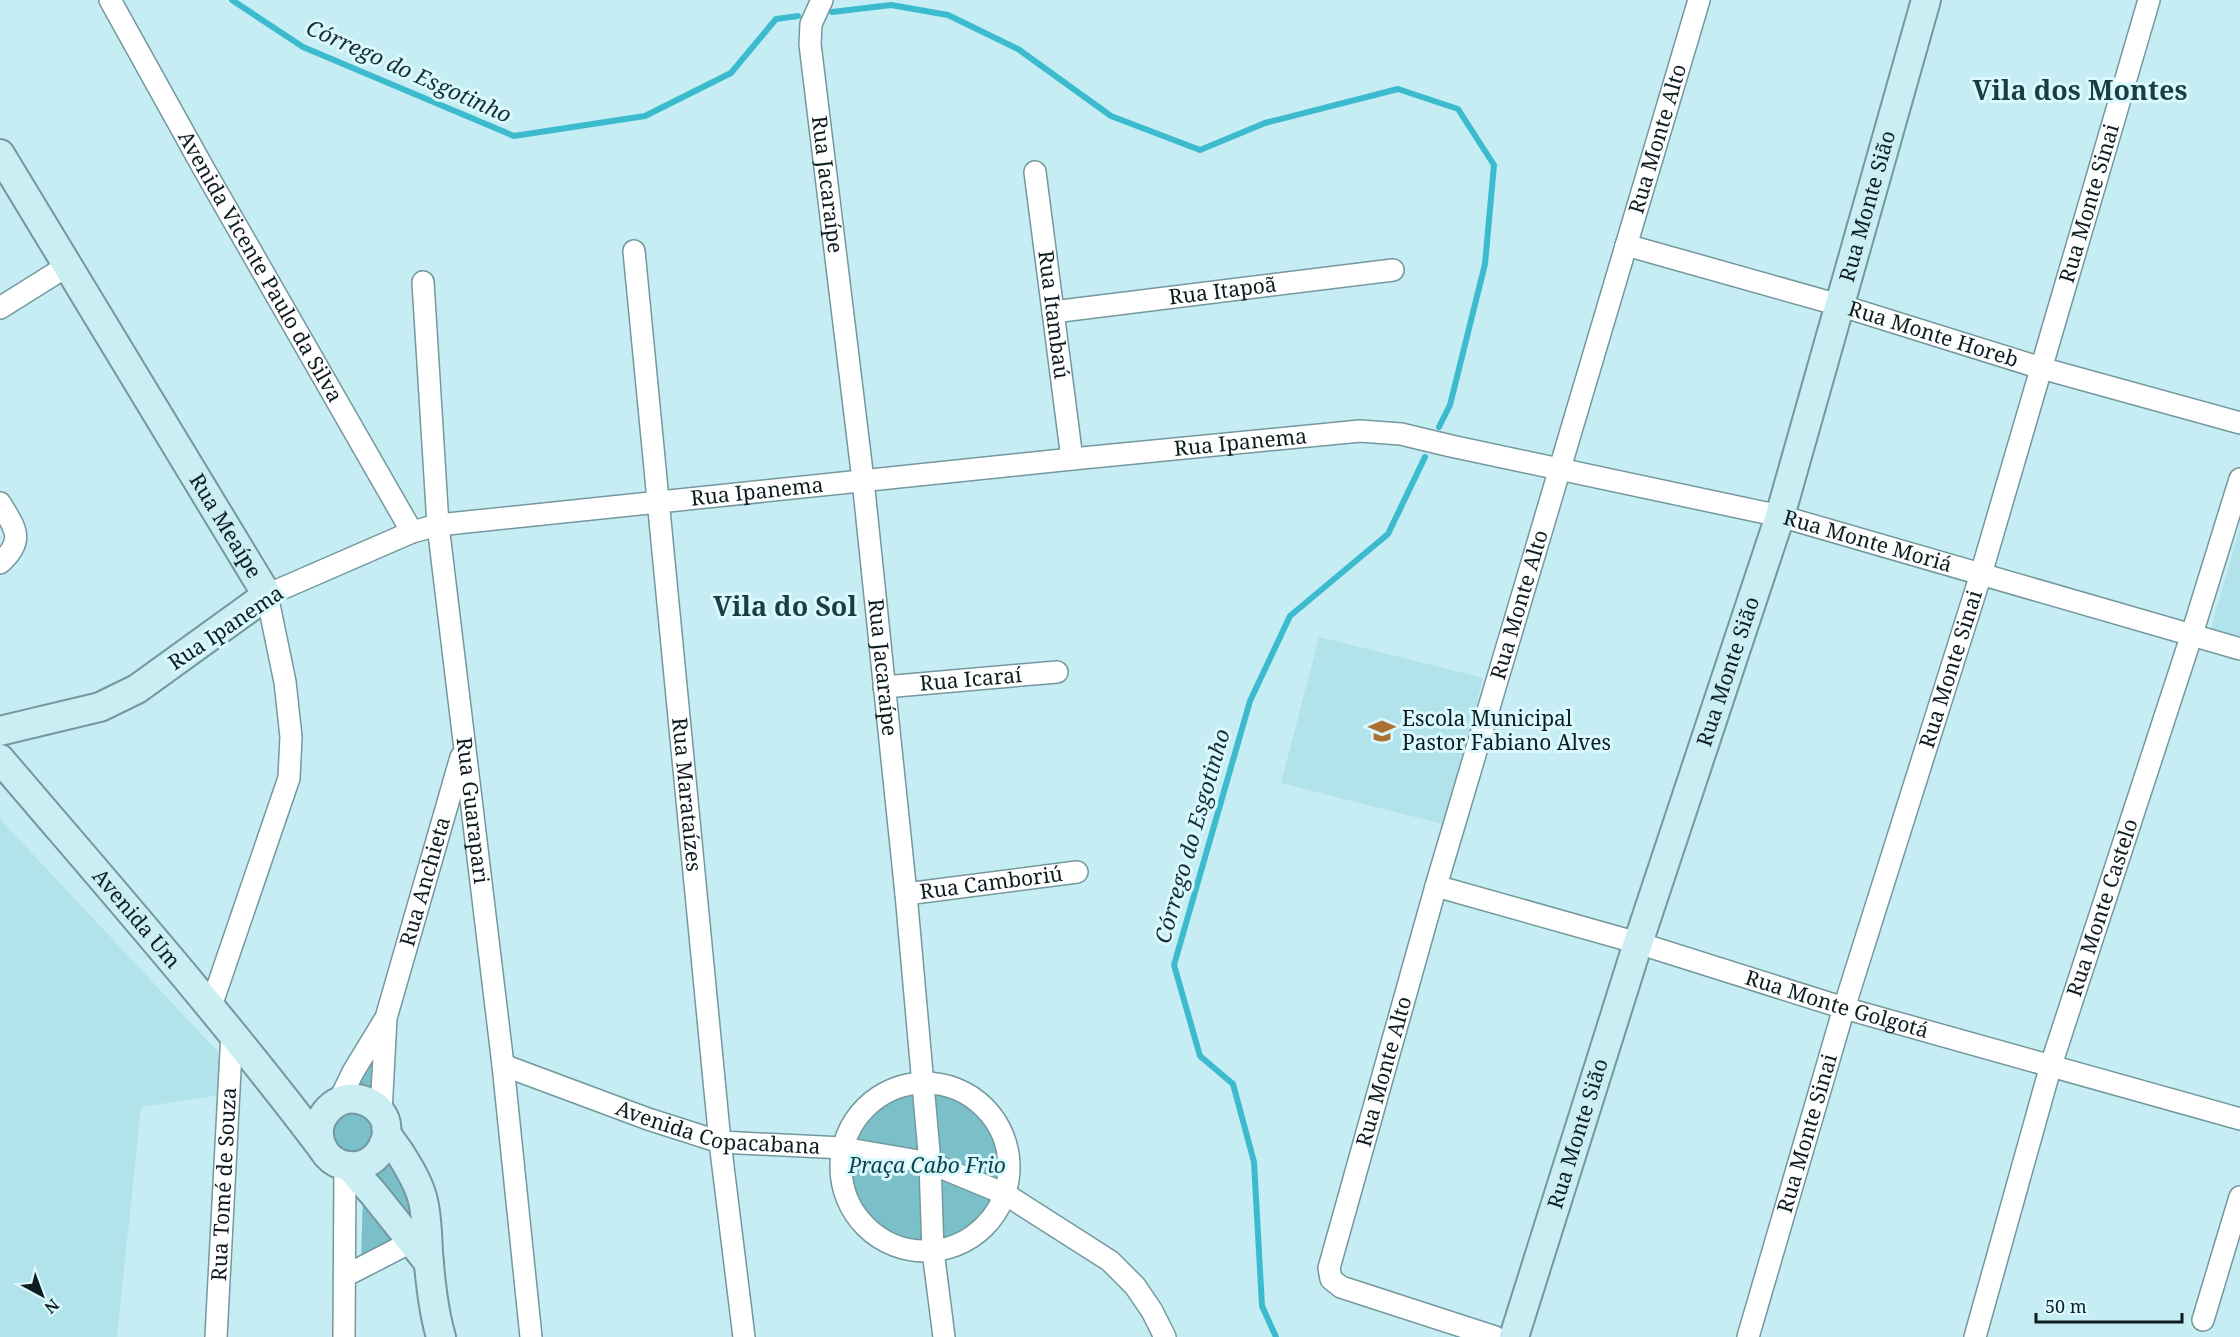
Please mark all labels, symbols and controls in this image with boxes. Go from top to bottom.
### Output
water label: Córrego do Esgotinho [302,11,517,129]
street label: Rua Monte Alto [1621,60,1692,217]
district label: Vila dos Montes [1973,71,2187,108]
street label: Rua Jacaraípe [806,114,850,255]
street label: Rua Monte Sinai [2052,120,2125,286]
street label: Avenida Vicente Paulo da Silva [172,125,350,407]
street label: Rua Monte Sião [1832,127,1901,285]
street label: Rua Itambaú [1032,249,1077,381]
street label: Rua Itapoã [1167,270,1278,311]
street label: Rua Monte Horeb [1845,294,2022,373]
street label: Rua Ipanema [1173,421,1308,462]
street label: Rua Meaípe [184,468,269,583]
street label: Rua Ipanema [689,470,825,512]
street label: Rua Monte Moriá [1780,503,1955,578]
street label: Rua Monte Alto [1483,526,1554,683]
street label: Rua Ipanema [162,578,289,676]
street label: Rua Monte Sinai [1912,586,1988,751]
district label: Vila do Sol [713,587,857,624]
street label: Rua Monte Sião [1689,593,1765,750]
street label: Rua Jacaraípe [862,597,905,737]
street label: Rua Icaraí [918,660,1023,697]
place label: Escola Municipal Pastor Fabiano Alves [1402,704,1611,756]
street label: Rua Marataízes [666,716,709,873]
school or university icon: Escola Municipal Pastor Fabiano Alves [1367,716,1397,746]
water label: Córrego do Esgotinho [1146,725,1236,946]
street label: Rua Guarapari [451,736,496,885]
street label: Rua Anchieta [392,813,456,949]
street label: Rua Monte Castelo [2059,815,2144,1000]
street label: Rua Camboriú [918,859,1064,905]
street label: Avenida Um [87,862,187,974]
street label: Rua Monte Golgotá [1742,963,1932,1044]
street label: Rua Monte Alto [1349,993,1417,1149]
street label: Rua Monte Sinai [1770,1050,1843,1216]
street label: Rua Monte Sião [1540,1055,1614,1212]
street label: Rua Tomé de Souza [204,1087,242,1282]
street label: Avenida Copacabana [612,1093,821,1160]
park label: Praça Cabo Frio [847,1151,1006,1179]
north arrow [12,1265,72,1325]
scale bar [2036,1286,2182,1324]
text: N [40,1294,64,1319]
text: 50 m [2045,1294,2087,1318]

